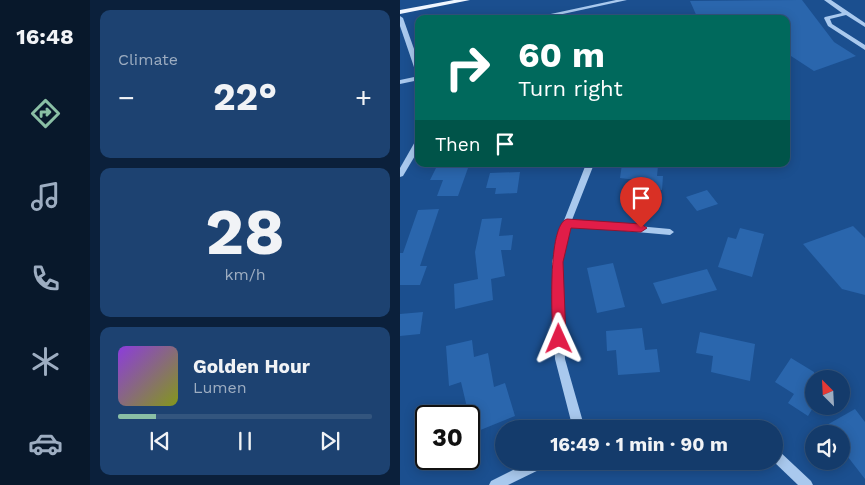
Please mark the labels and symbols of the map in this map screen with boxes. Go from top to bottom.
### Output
pin [620,177,662,228]
position arrow [532,312,584,364]
north arrow [805,370,850,415]
speed limit sign: 30 [415,405,480,470]

